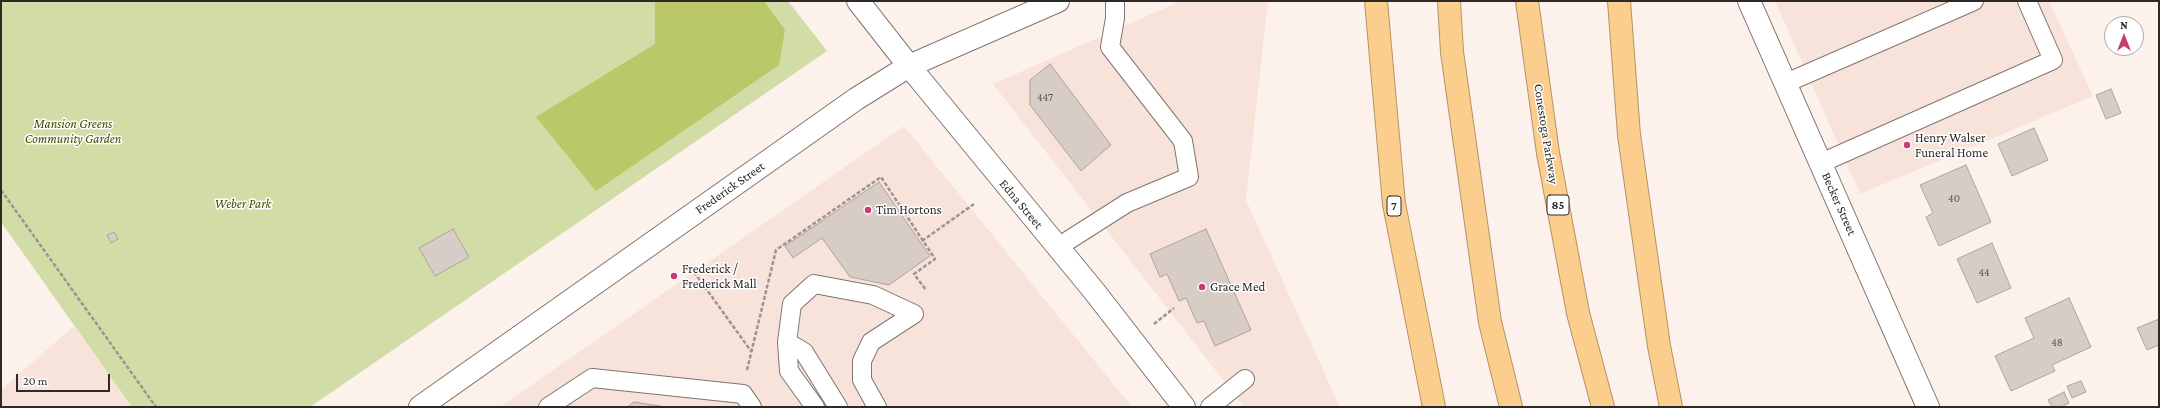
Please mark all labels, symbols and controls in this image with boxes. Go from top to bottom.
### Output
north arrow [2104,16,2144,56]
text: N [2120,19,2128,31]
street label: Conestoga Parkway [1530,83,1562,185]
house number: 447 [1037,91,1053,105]
park label: Mansion Greens Community Garden [25,116,121,147]
place label: Henry Walser Funeral Home [1915,130,1988,161]
marker: Henry Walser Funeral Home [1902,140,1912,150]
street label: Frederick Street [692,158,768,218]
street label: Becker Street [1818,170,1860,238]
street label: Edna Street [996,176,1046,232]
house number: 40 [1948,192,1960,206]
road number: 85 [1547,195,1569,215]
park label: Weber Park [215,196,271,212]
road number: 7 [1387,196,1401,216]
place label: Tim Hortons [876,202,942,218]
marker: Tim Hortons [863,205,873,215]
place label: Frederick / Frederick Mall [682,261,757,292]
house number: 44 [1978,266,1990,280]
marker: Frederick / Frederick Mall [669,271,679,281]
place label: Grace Med [1210,279,1265,295]
marker: Grace Med [1197,282,1207,292]
house number: 48 [2051,336,2063,350]
scale bar [18,366,112,392]
text: 20 m [23,374,47,388]

